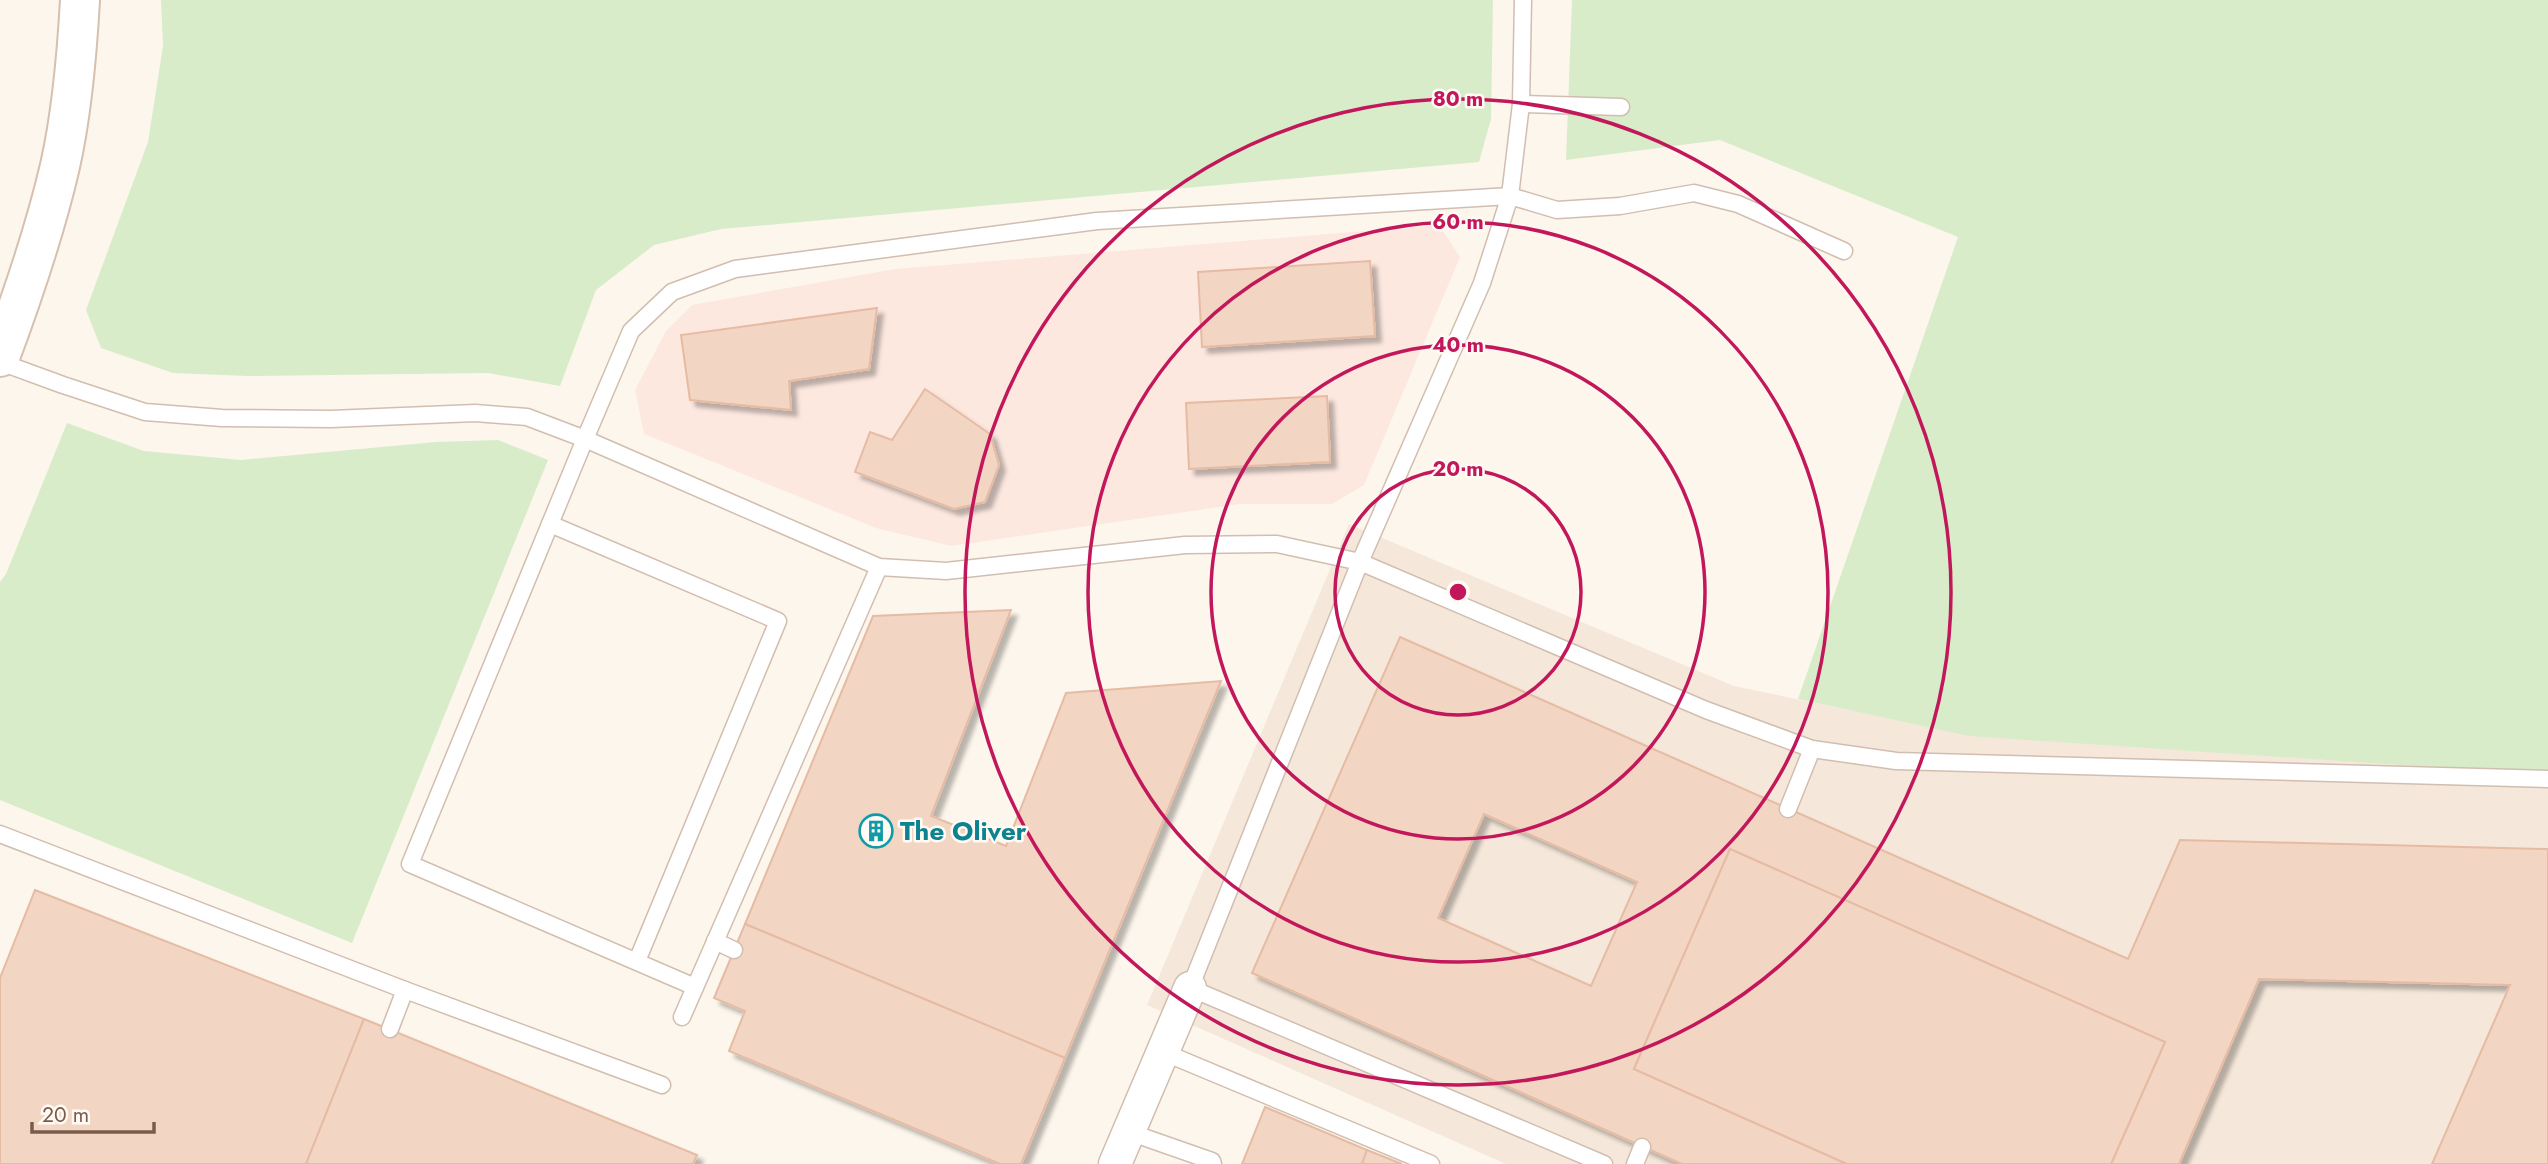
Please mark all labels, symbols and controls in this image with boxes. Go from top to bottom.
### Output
text: 80 m [1433,84,1483,114]
text: 60 m [1432,207,1484,237]
text: 40 m [1432,330,1484,360]
text: 20 m [1432,454,1484,484]
centre of rings [1446,580,1470,604]
building icon: The Oliver [857,812,895,850]
place label: The Oliver [900,812,1027,850]
scale bar [32,1090,154,1134]
text: 20 m [42,1100,89,1130]

